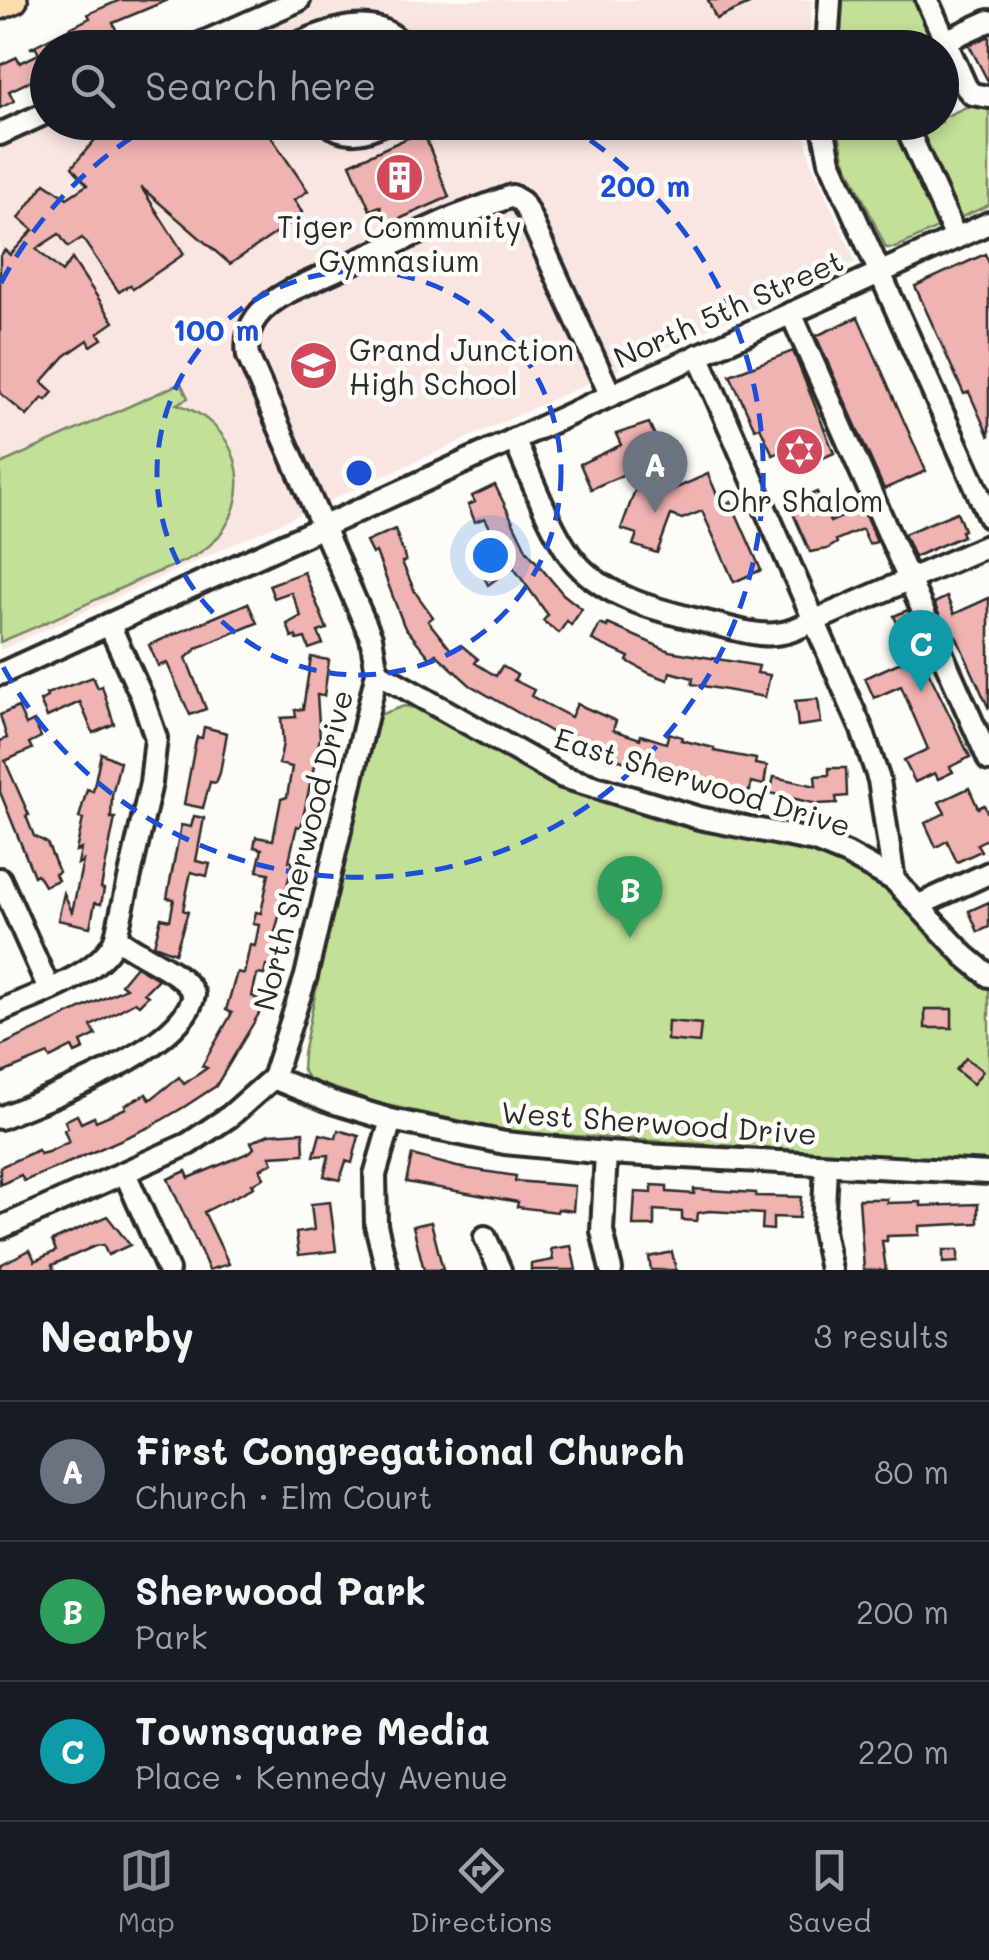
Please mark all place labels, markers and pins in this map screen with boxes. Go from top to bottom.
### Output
building icon: Tiger Community Gymnasium [373,151,425,203]
place label: Tiger Community Gymnasium [277,206,521,280]
place label: Grand Junction High School [349,329,574,403]
school or university icon: Grand Junction High School [288,340,340,392]
synagogue icon: Ohr Shalom [774,425,826,477]
pin: A [622,430,688,513]
centre of rings [341,455,377,491]
place label: Ohr Shalom [716,480,884,520]
pin: C [888,610,954,692]
pin: B [598,856,662,938]

